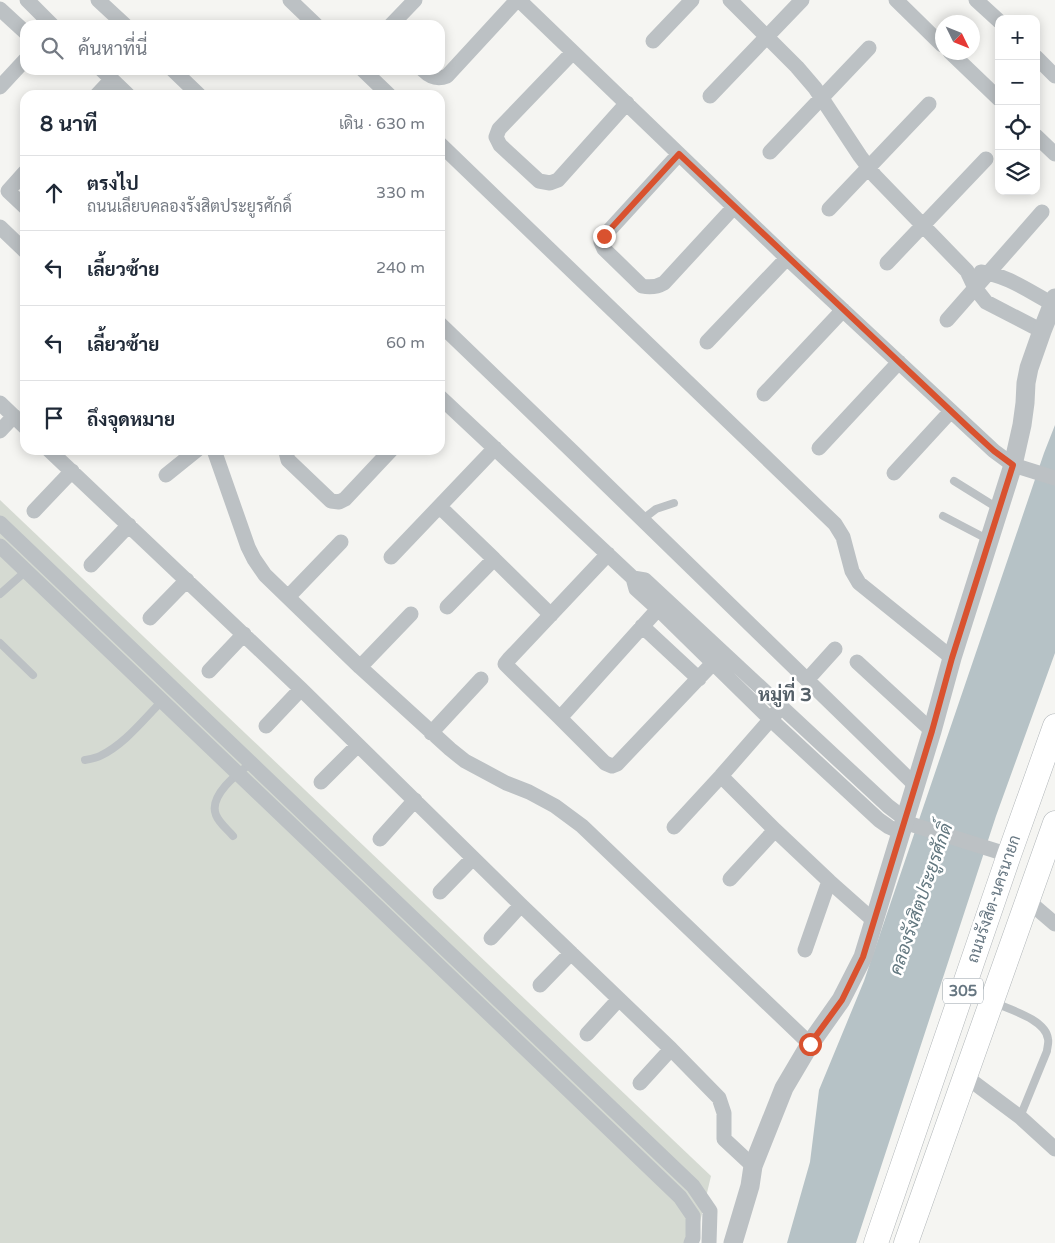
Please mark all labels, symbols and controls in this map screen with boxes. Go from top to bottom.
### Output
north arrow [935,15,980,60]
map controls [995,15,1040,195]
button: + [995,15,1040,60]
search box [20,20,445,75]
icon: search [38,34,66,62]
text: ค้นหาที่นี่ [78,38,147,60]
button: − [995,60,1040,105]
button: locate [995,105,1040,150]
text: 8 นาที [40,112,97,137]
text: เดิน · 630 m [339,114,425,134]
button: layers [995,150,1040,195]
text: ตรงไป [87,173,139,195]
icon: ahead [40,179,68,207]
text: 330 m [376,183,425,203]
text: ถนนเลียบคลองรังสิตประยูรศักดิ์ [87,197,292,217]
route end [593,225,616,248]
icon: left [40,254,68,282]
text: 240 m [376,258,425,278]
text: เลี้ยวซ้าย [87,259,159,281]
icon: left [40,329,68,357]
text: 60 m [386,333,425,353]
text: เลี้ยวซ้าย [87,334,159,356]
icon: arrive [40,404,68,432]
text: ถึงจุดหมาย [87,409,175,431]
district label: หมู่ที่ 3 [758,677,812,708]
water label: คลองรังสิตประยูรศักดิ์ [880,815,960,979]
street label: ถนนรังสิต-นครนายก [962,832,1025,966]
road number: 305 [943,978,983,1004]
route start [799,1033,822,1056]

